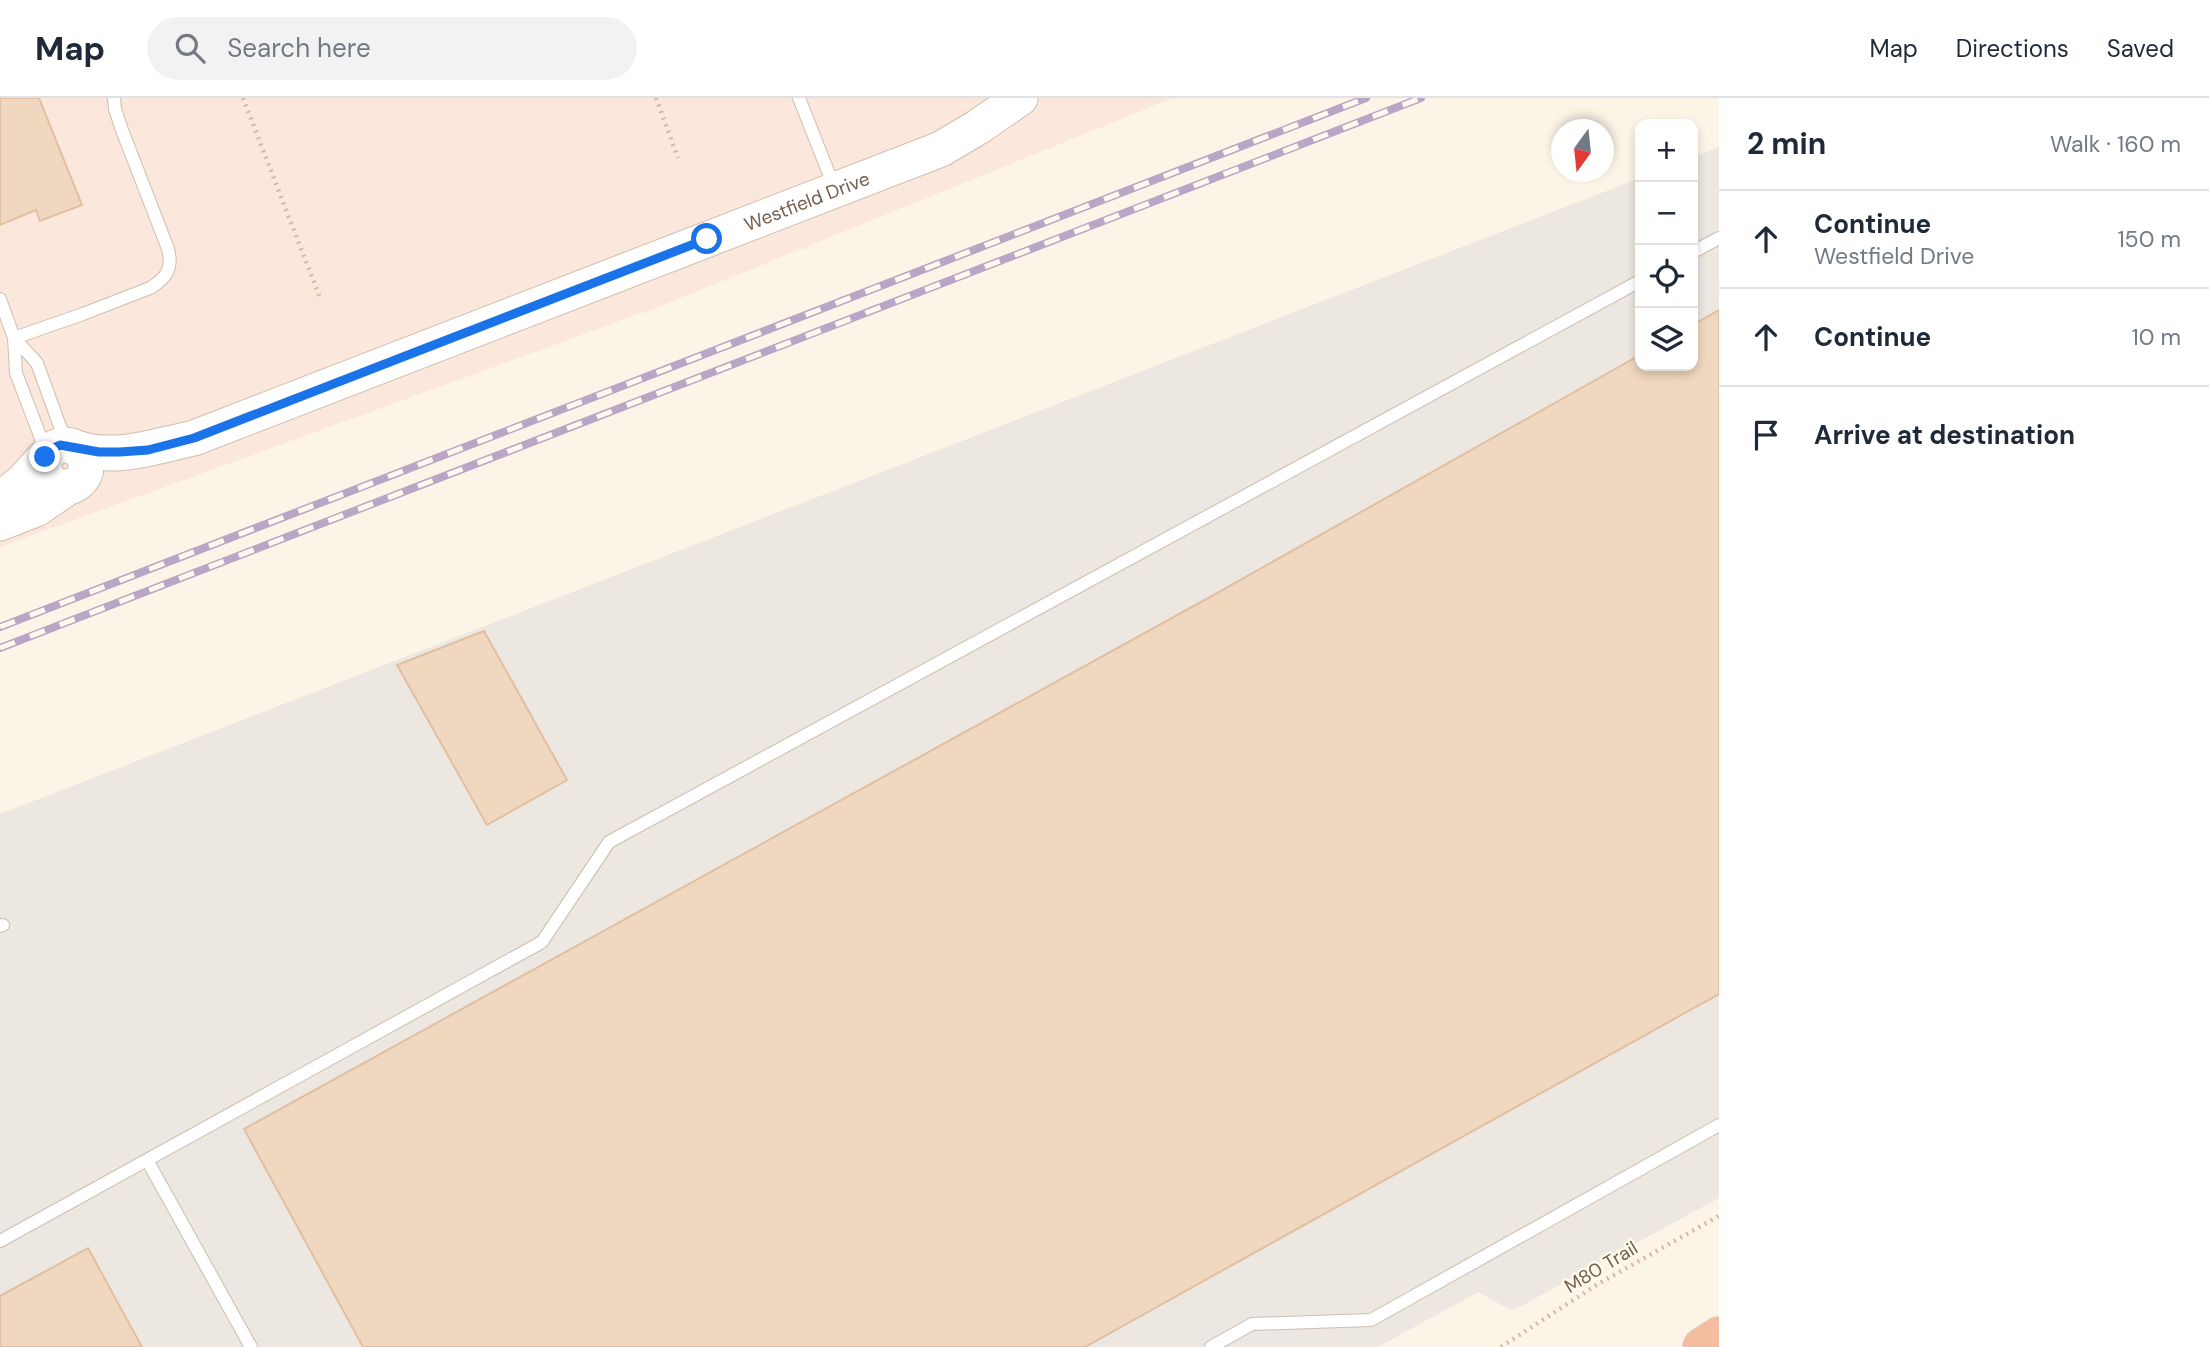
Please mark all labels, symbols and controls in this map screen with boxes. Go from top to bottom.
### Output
search box [147,17,637,80]
text: Map [35,27,105,70]
icon: search [171,29,209,67]
text: Search here [227,31,371,65]
text: Map [1870,33,1918,64]
text: Directions [1956,33,2069,64]
text: Saved [2107,33,2174,64]
north arrow [1551,119,1614,182]
map controls [1635,119,1698,371]
button: + [1635,119,1698,182]
text: 2 min [1747,124,1826,163]
text: Walk · 160 m [2050,129,2181,159]
street label: Westfield Drive [740,165,873,237]
button: − [1635,182,1698,245]
text: Continue [1814,207,1931,241]
icon: ahead [1747,220,1785,258]
route start [691,223,722,254]
text: 150 m [2117,224,2181,254]
text: Westfield Drive [1814,241,1974,271]
button: locate [1635,245,1698,308]
button: layers [1635,308,1698,371]
icon: ahead [1747,318,1785,356]
text: Continue [1814,320,1931,354]
text: 10 m [2131,322,2181,352]
icon: arrive [1747,416,1785,454]
text: Arrive at destination [1814,418,2075,452]
route end [29,441,60,472]
street label: M80 Trail [1560,1235,1642,1299]

